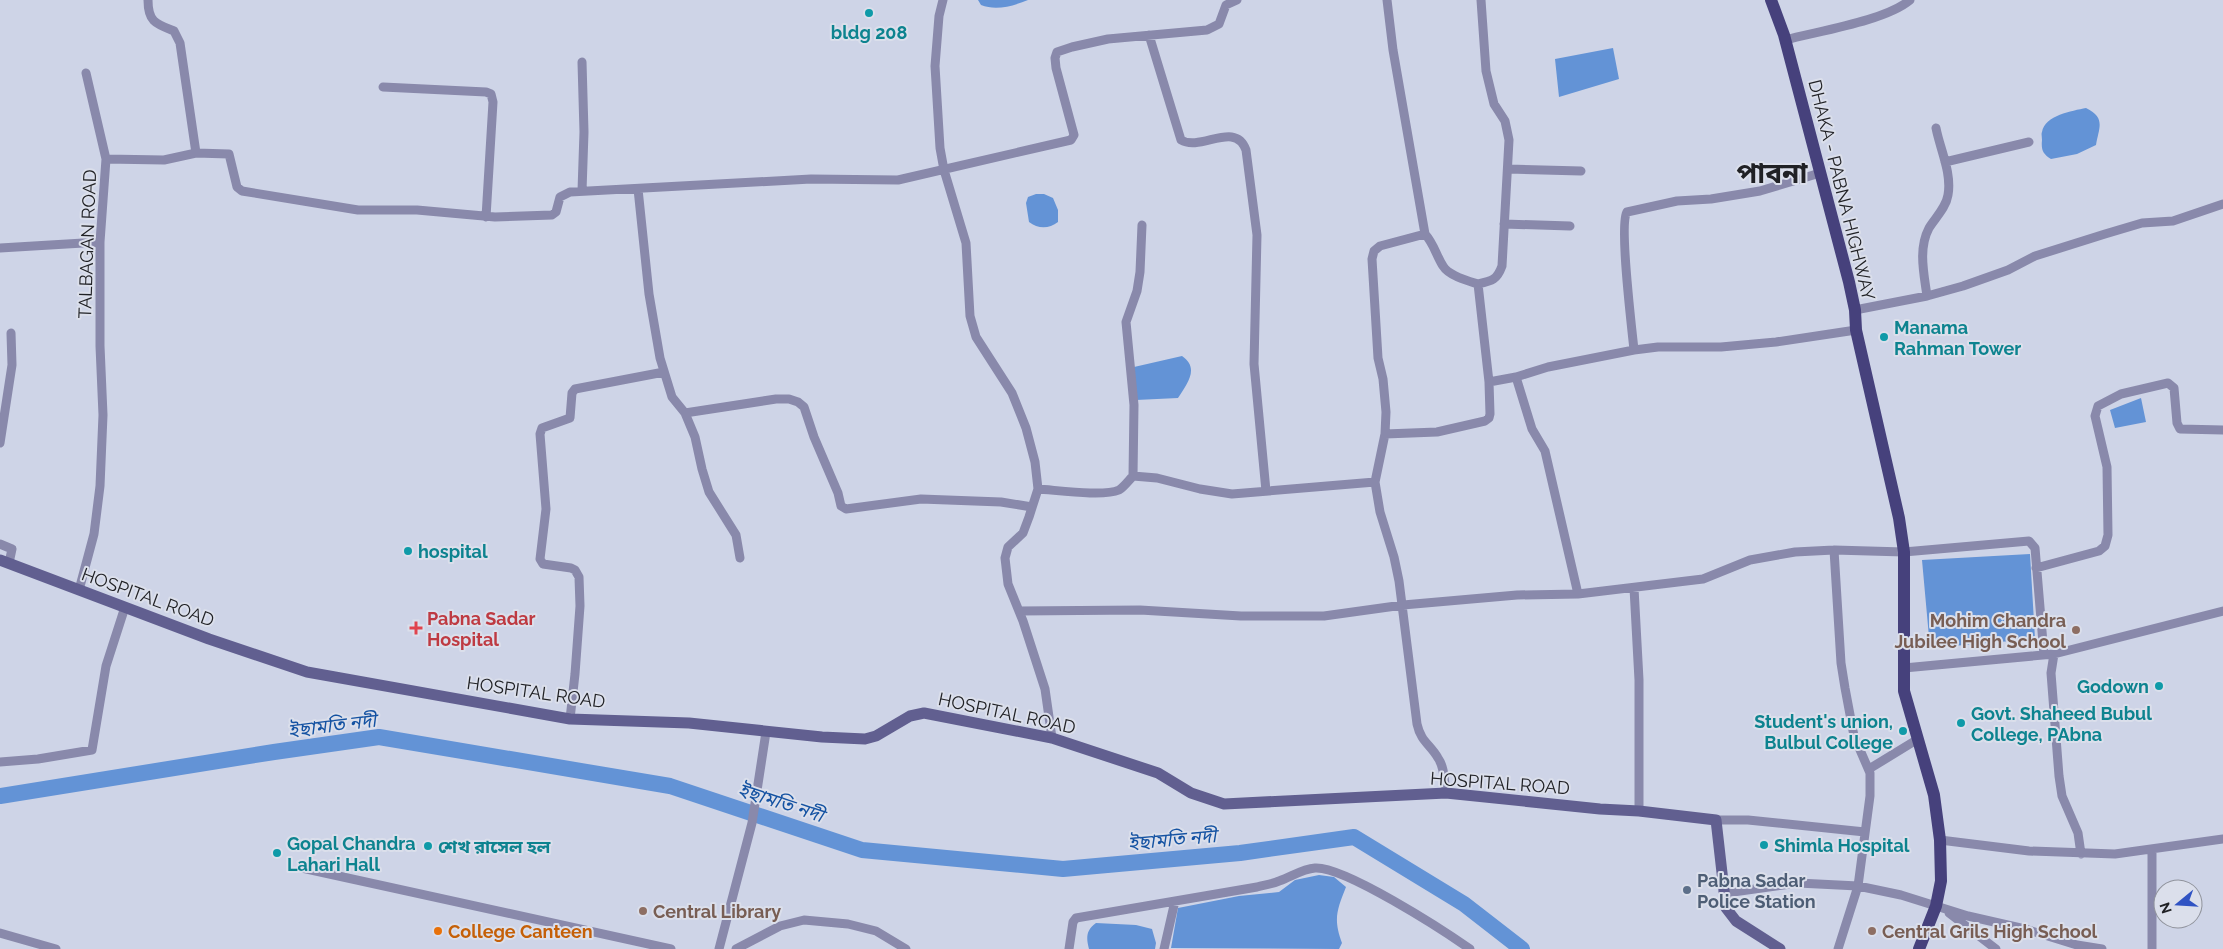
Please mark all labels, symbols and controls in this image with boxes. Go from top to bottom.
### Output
marker: bldg 208 [863,7,875,19]
place label: bldg 208 [831,22,907,43]
street label: DHAKA - PABNA HIGHWAY [1804,77,1880,303]
district label: পাবনা [1737,157,1808,190]
street label: TALBAGAN ROAD [74,169,100,319]
place label: Manama Rahman Tower [1894,317,2021,359]
marker: Manama Rahman Tower [1878,331,1890,343]
place label: hospital [418,541,488,562]
marker: hospital [402,545,414,557]
street label: HOSPITAL ROAD [79,563,217,631]
place label: Pabna Sadar Hospital [427,608,536,650]
place label: Mohim Chandra Jubilee High School [1894,610,2066,652]
marker: Pabna Sadar Hospital [409,621,423,635]
marker: Mohim Chandra Jubilee High School [2070,624,2082,636]
street label: HOSPITAL ROAD [465,672,607,712]
place label: Godown [2077,676,2149,697]
marker: Godown [2153,680,2165,692]
street label: HOSPITAL ROAD [936,688,1078,738]
place label: Govt. Shaheed Bubul College, PAbna [1971,703,2152,745]
water label: ইছামতি নদী [287,708,381,741]
place label: Student's union, Bulbul College [1754,711,1893,753]
marker: Govt. Shaheed Bubul College, PAbna [1955,717,1967,729]
marker: Student's union, Bulbul College [1897,725,1909,737]
street label: HOSPITAL ROAD [1430,768,1571,798]
water label: ইছামতি নদী [735,778,830,827]
water label: ইছামতি নদী [1127,824,1221,854]
place label: Gopal Chandra Lahari Hall [287,833,416,875]
place label: Shimla Hospital [1774,835,1910,856]
place label: শেখ রাসেল হল [438,836,551,857]
marker: Shimla Hospital [1758,839,1770,851]
marker: শেখ রাসেল হল [422,840,434,852]
marker: Gopal Chandra Lahari Hall [271,847,283,859]
place label: Pabna Sadar Police Station [1697,870,1816,912]
north arrow [2153,879,2203,929]
marker: Pabna Sadar Police Station [1681,884,1693,896]
text: N [2156,900,2175,916]
place label: Central Library [653,901,781,922]
marker: Central Library [637,905,649,917]
place label: College Canteen [448,921,593,942]
place label: Central Grils High School [1882,921,2098,942]
marker: College Canteen [432,925,444,937]
marker: Central Grils High School [1866,925,1878,937]

